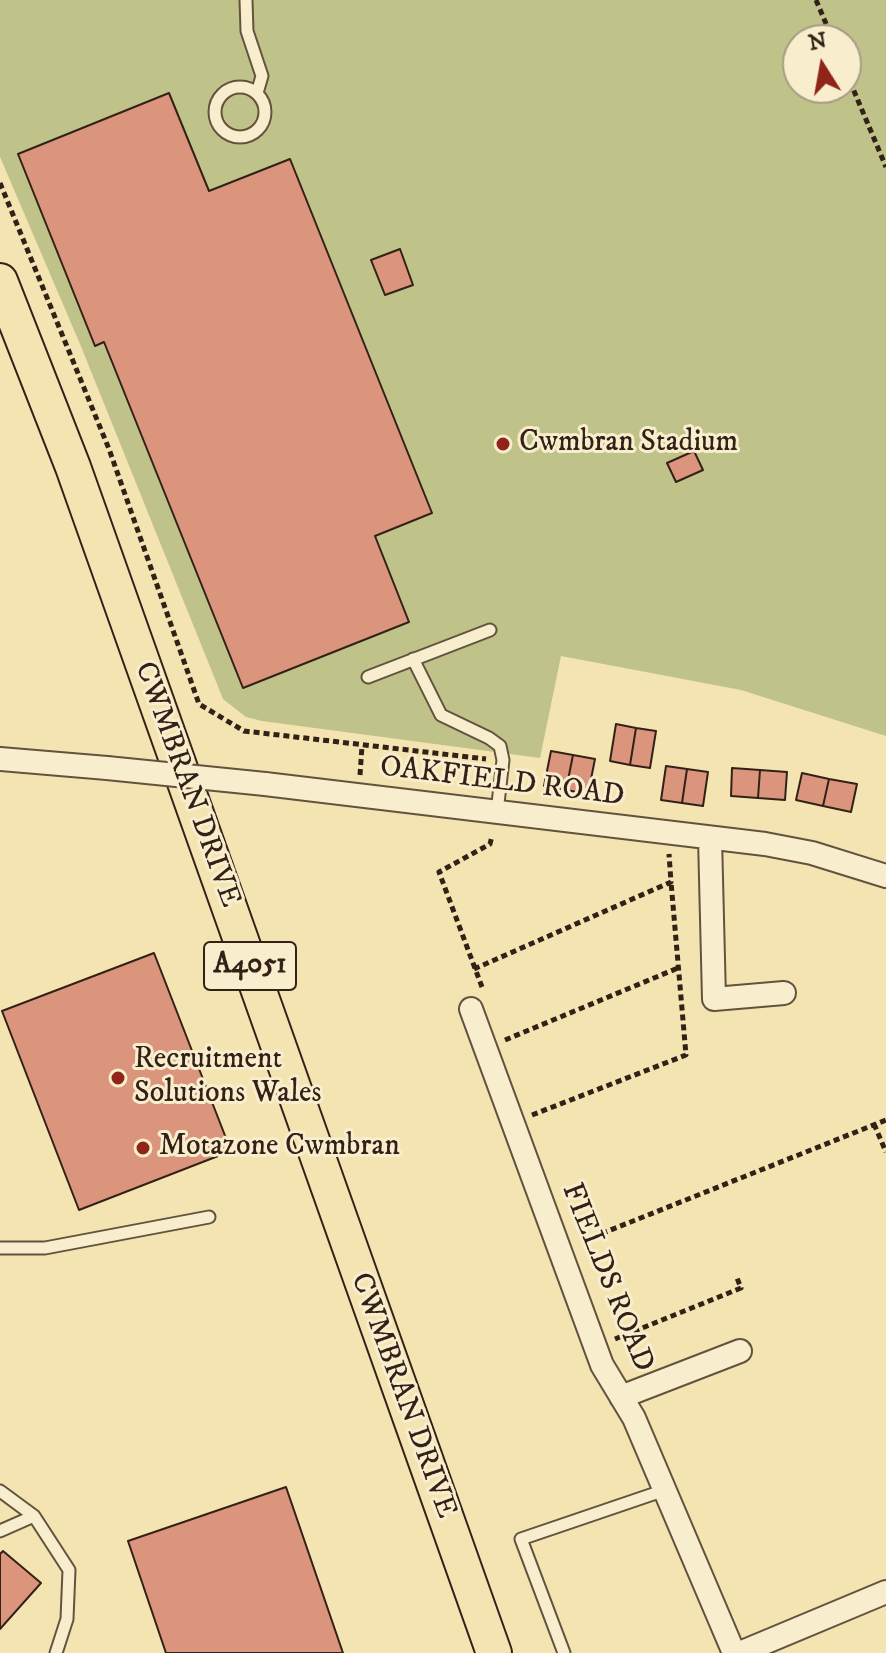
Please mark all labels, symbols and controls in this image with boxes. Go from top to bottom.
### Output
north arrow [782,24,862,104]
text: N [806,27,829,57]
place label: Cwmbran Stadium [519,426,738,462]
marker: Cwmbran Stadium [494,435,512,453]
street label: CWMBRAN DRIVE [125,657,247,913]
street label: OAKFIELD ROAD [378,750,626,816]
road number: A4051 [204,942,296,990]
place label: Recruitment Solutions Wales [134,1043,321,1114]
marker: Recruitment Solutions Wales [109,1069,127,1087]
place label: Motazone Cwmbran [159,1130,400,1166]
marker: Motazone Cwmbran [134,1139,152,1157]
street label: FIELDS ROAD [552,1178,660,1378]
street label: CWMBRAN DRIVE [341,1268,463,1524]

